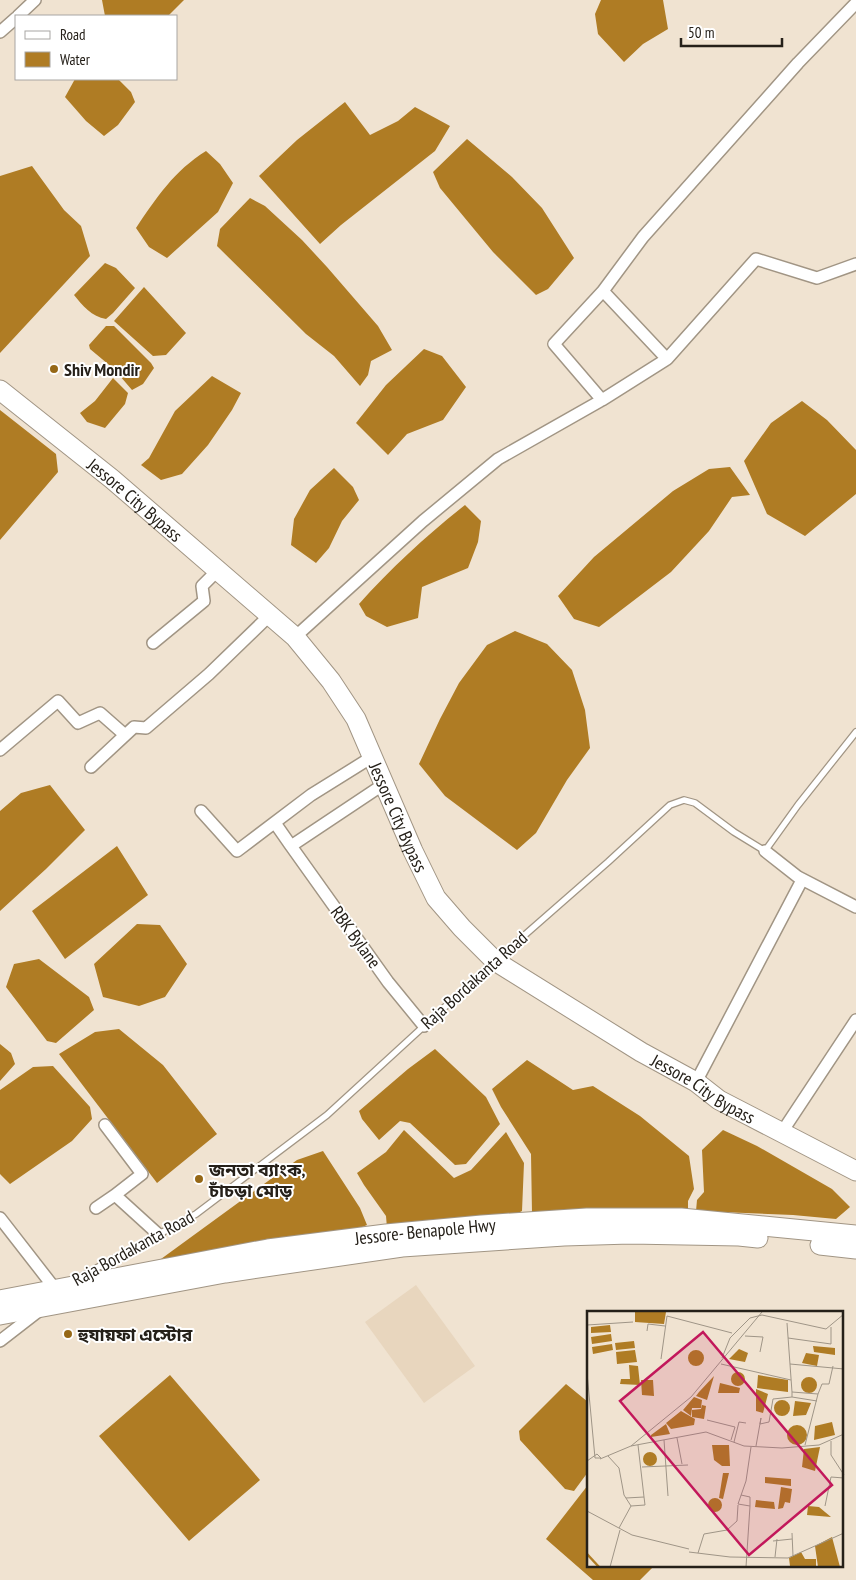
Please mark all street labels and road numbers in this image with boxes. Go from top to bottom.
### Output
street label: Jessore City Bypass [82,452,187,546]
street label: Jessore City Bypass [364,758,433,876]
street label: RBK Bylane [326,901,386,973]
street label: Raja Bordakanta Road [416,926,532,1034]
street label: Jessore City Bypass [647,1048,759,1128]
street label: Raja Bordakanta Road [68,1205,198,1291]
street label: Jessore- Benapole Hwy [352,1213,496,1250]

